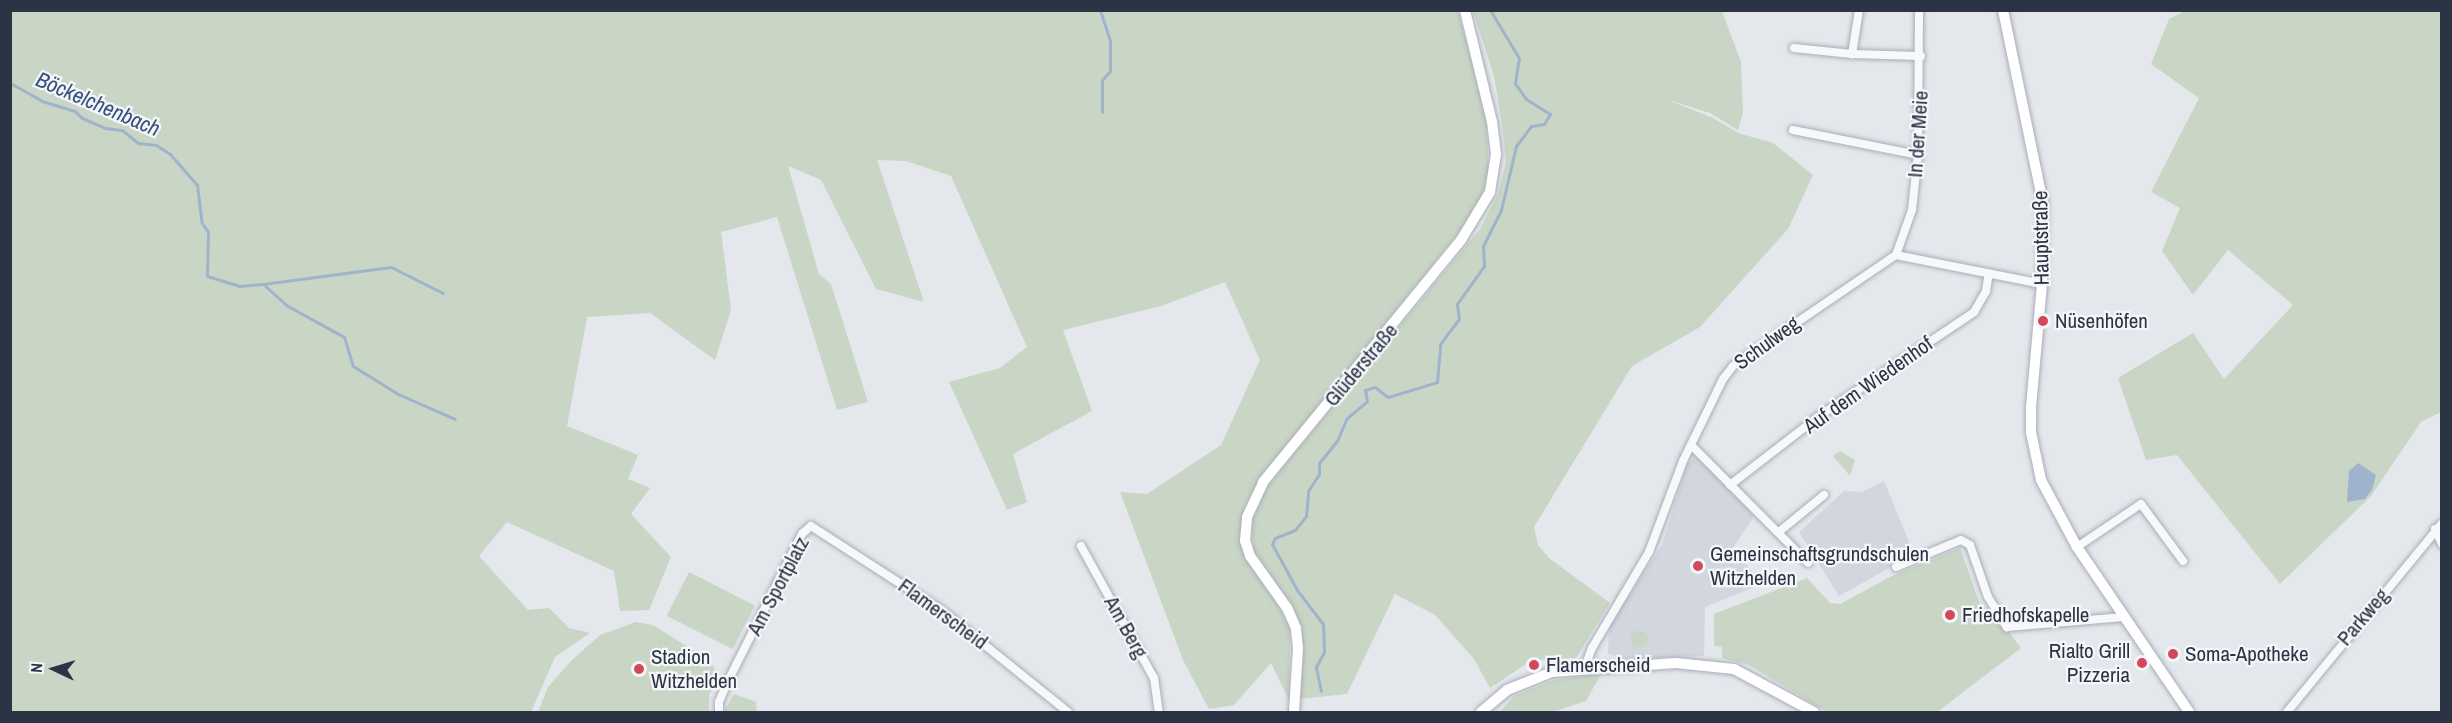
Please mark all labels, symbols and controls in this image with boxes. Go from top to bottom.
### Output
water label: Böckelchenbach [32,66,164,142]
street label: In der Meie [1902,90,1934,178]
street label: Hauptstraße [2028,190,2054,286]
place label: Nüsenhöfen [2055,308,2148,334]
street label: Schulweg [1729,311,1805,375]
marker: Nüsenhöfen [2036,314,2050,328]
street label: Glüderstraße [1319,318,1403,412]
street label: Auf dem Wiedenhof [1798,331,1938,439]
street label: Am Sportplatz [741,532,815,640]
place label: Gemeinschaftsgrundschulen Witzhelden [1710,541,1929,591]
marker: Gemeinschaftsgrundschulen Witzhelden [1691,559,1705,573]
street label: Flamerscheid [893,573,993,655]
street label: Parkweg [2332,583,2394,651]
street label: Am Berg [1099,592,1153,662]
place label: Friedhofskapelle [1962,602,2089,628]
marker: Friedhofskapelle [1943,608,1957,622]
place label: Rialto Grill Pizzeria [2049,638,2130,688]
north arrow [24,639,84,699]
place label: Soma-Apotheke [2185,641,2308,667]
place label: Stadion Witzhelden [651,644,737,694]
marker: Soma-Apotheke [2166,647,2180,661]
place label: Flamerscheid [1546,652,1650,678]
marker: Rialto Grill Pizzeria [2135,656,2149,670]
marker: Flamerscheid [1527,658,1541,672]
text: N [25,662,47,673]
marker: Stadion Witzhelden [632,662,646,676]

